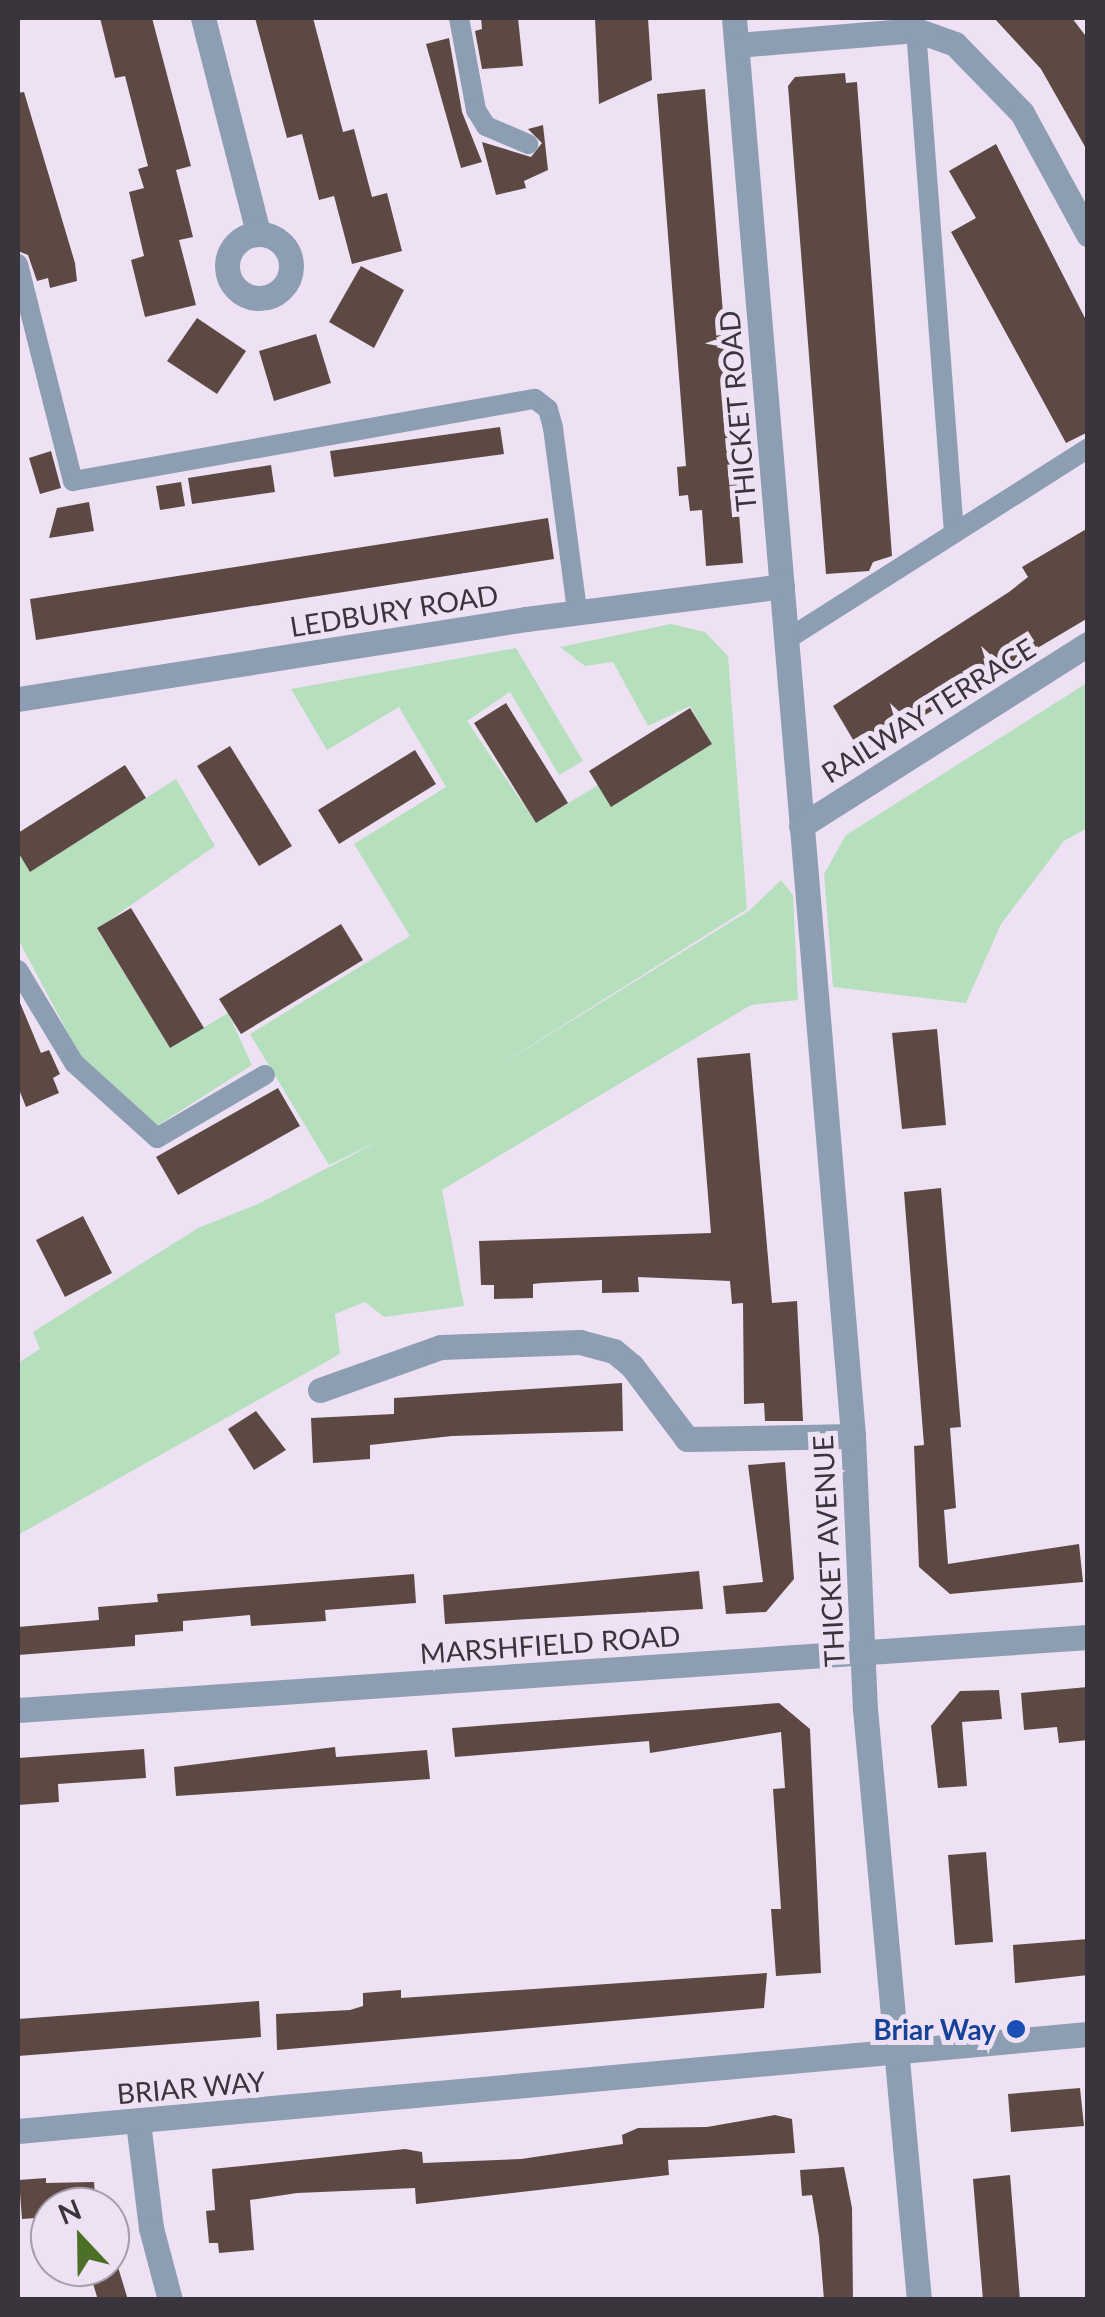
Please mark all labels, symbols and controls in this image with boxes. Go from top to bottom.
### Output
street label: THICKET ROAD [711,309,763,513]
street label: LEDBURY ROAD [287,577,501,643]
street label: RAILWAY TERRACE [814,630,1042,790]
street label: THICKET AVENUE [805,1433,851,1669]
street label: MARSHFIELD ROAD [419,1618,681,1670]
place label: Briar Way [873,2012,996,2046]
marker: Briar Way [1005,2018,1027,2040]
street label: BRIAR WAY [115,2064,267,2110]
north arrow [30,2187,130,2287]
text: N [53,2191,86,2231]

